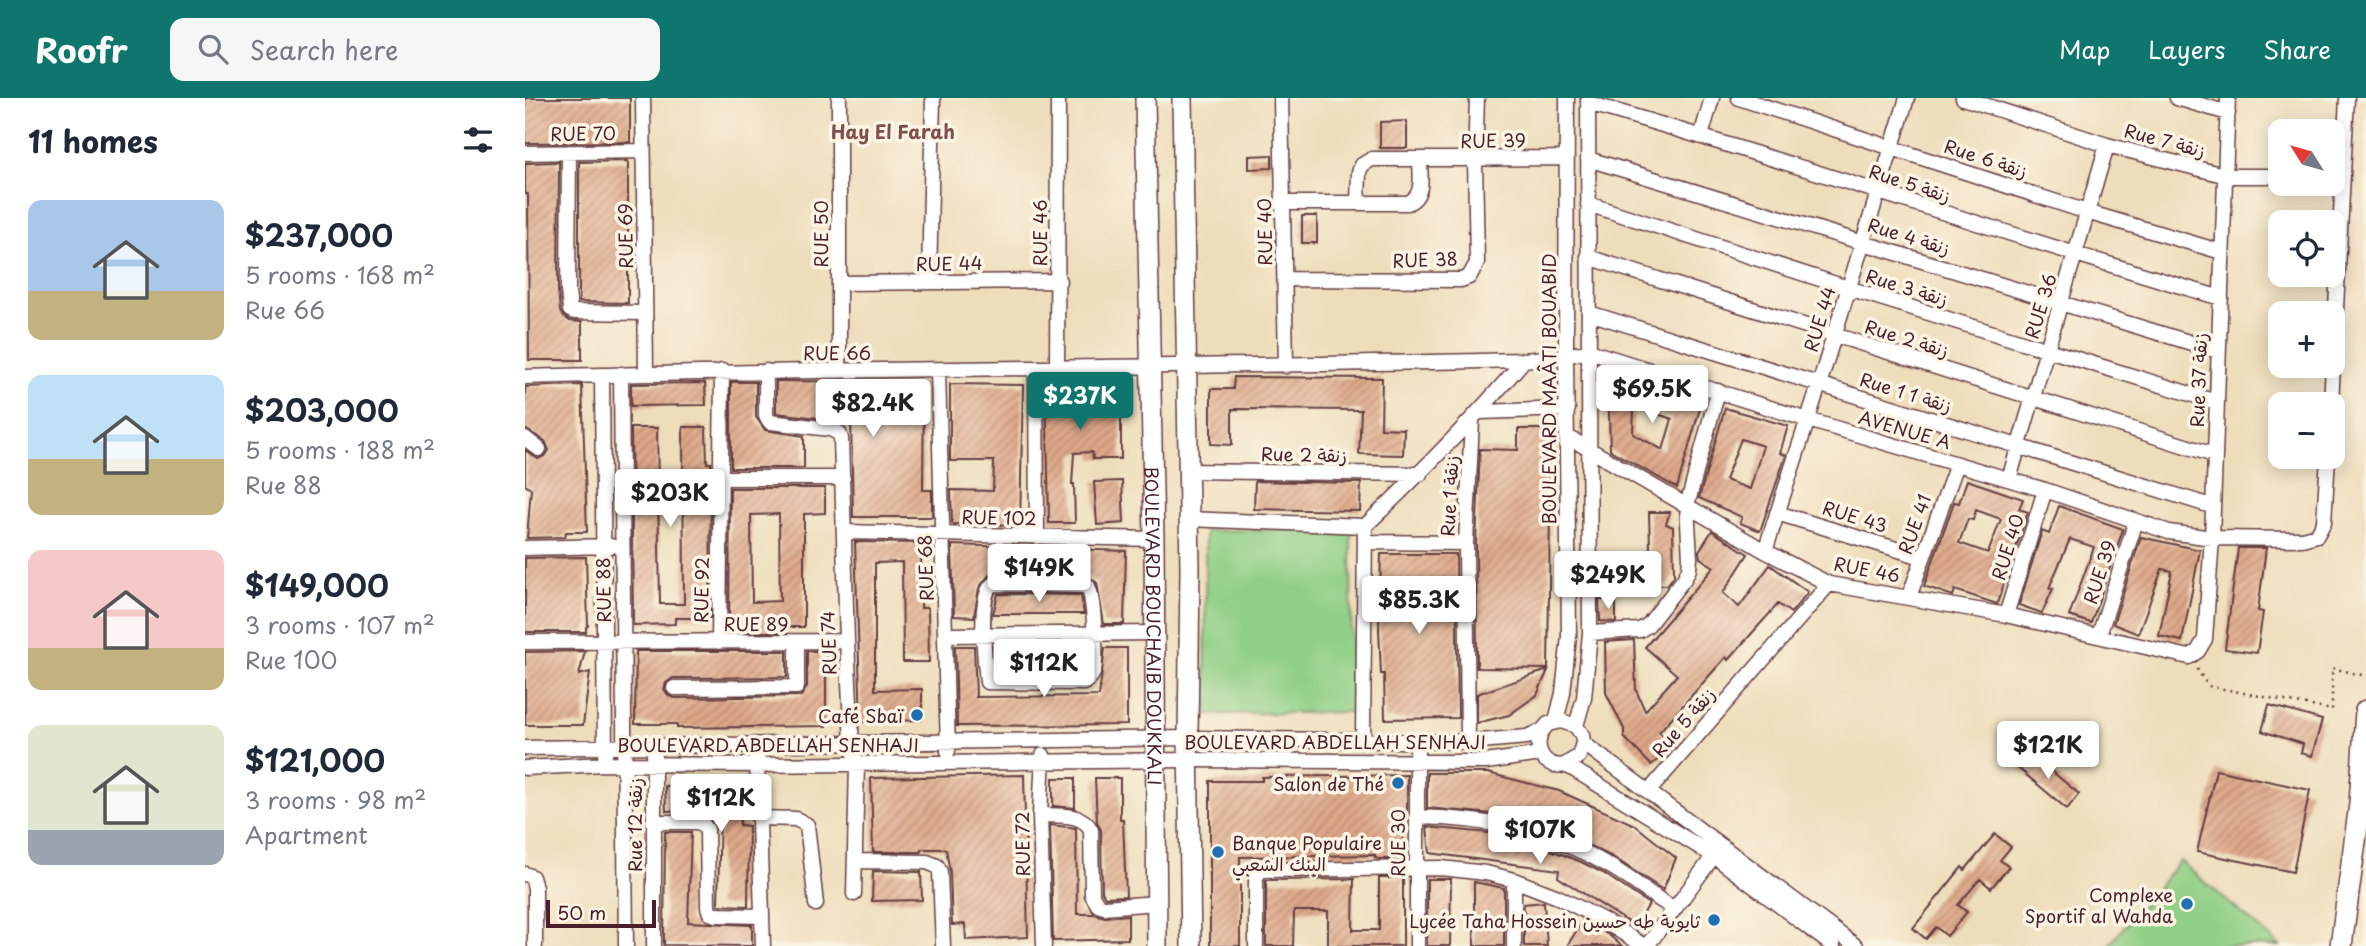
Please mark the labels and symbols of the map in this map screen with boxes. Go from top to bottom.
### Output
street label: Rue 7 زنقة [2121,116,2209,164]
district label: Hay El Farah [831,117,955,145]
street label: RUE 70 [550,119,616,147]
north arrow [2268,119,2345,196]
street label: RUE 39 [1460,126,1526,154]
street label: Rue 6 زنقة [1941,132,2031,184]
street label: Rue 5 زنقة [1866,157,1954,209]
street label: RUE 40 [1250,198,1278,266]
street label: RUE 46 [1026,199,1053,267]
street label: RUE 50 [807,200,834,268]
street label: RUE 69 [611,203,639,269]
street label: Rue 4 زنقة [1865,211,1953,261]
street label: RUE 38 [1392,244,1458,274]
street label: RUE 44 [915,249,983,277]
street label: BOULEVARD MAÂTI BOUABID [1535,253,1562,525]
street label: Rue 3 زنقة [1863,262,1951,312]
street label: RUE 36 [2017,270,2063,342]
street label: RUE 44 [1796,283,1842,355]
street label: Rue 2 زنقة [1862,312,1952,364]
street label: Rue 37 زنقة [2183,332,2213,428]
street label: RUE 66 [803,339,871,366]
street label: Rue 1 زنقة 1 [1857,365,1955,419]
pin: $69.5K [1595,366,1709,425]
pin: $237K [1031,372,1129,432]
pin: $82.4K [816,380,930,439]
street label: AVENUE A [1856,403,1954,455]
street label: Rue 2 زنقة [1261,440,1347,468]
street label: Rue 1 زنقة [1433,455,1465,537]
street label: BOULEVARD BOUCHAIB DOUKKALI [1139,466,1169,786]
pin: $203K [621,470,719,529]
street label: RUE 41 [1891,490,1937,558]
street label: RUE 43 [1819,493,1891,539]
street label: RUE 102 [961,503,1037,531]
street label: RUE 40 [1984,511,2030,583]
street label: RUE 68 [910,534,940,602]
street label: RUE 39 [2076,537,2122,607]
pin: $149K [990,545,1088,604]
street label: RUE 46 [1832,549,1902,589]
pin: $249K [1559,552,1657,611]
street label: RUE 88 [589,557,617,623]
street label: RUE 92 [687,557,715,623]
pin: $85.3K [1362,576,1476,636]
street label: RUE 89 [724,610,788,637]
street label: RUE 74 [813,610,843,676]
pin: $112K [995,640,1093,699]
street label: Rue 5 زنقة [1645,681,1721,763]
place label: Café Sbaï [818,702,904,729]
marker: Café Sbaï [909,707,925,723]
pin: $121K [1999,722,2097,781]
street label: BOULEVARD ABDELLAH SENHAJI [1184,728,1486,755]
street label: BOULEVARD ABDELLAH SENHAJI [617,731,919,758]
place label: Salon de Thé [1273,770,1384,797]
pin: $112K [672,774,770,834]
marker: Salon de Thé [1390,775,1406,791]
street label: Rue 12 زنقة [621,778,648,872]
pin: $107K [1491,806,1589,866]
street label: RUE 30 [1384,809,1411,877]
street label: RUE 72 [1008,811,1036,877]
place label: Banque Populaire البنك الشعبي [1232,829,1382,881]
marker: Banque Populaire البنك الشعبي [1210,844,1226,860]
place label: Complexe Sportif al Wahda [2025,881,2173,929]
marker: Complexe Sportif al Wahda [2179,896,2195,912]
scale bar [546,897,656,929]
place label: Lycée Taha Hossein ثايوية طه حسين [1409,907,1701,934]
marker: Lycée Taha Hossein ثايوية طه حسين [1706,912,1722,928]

